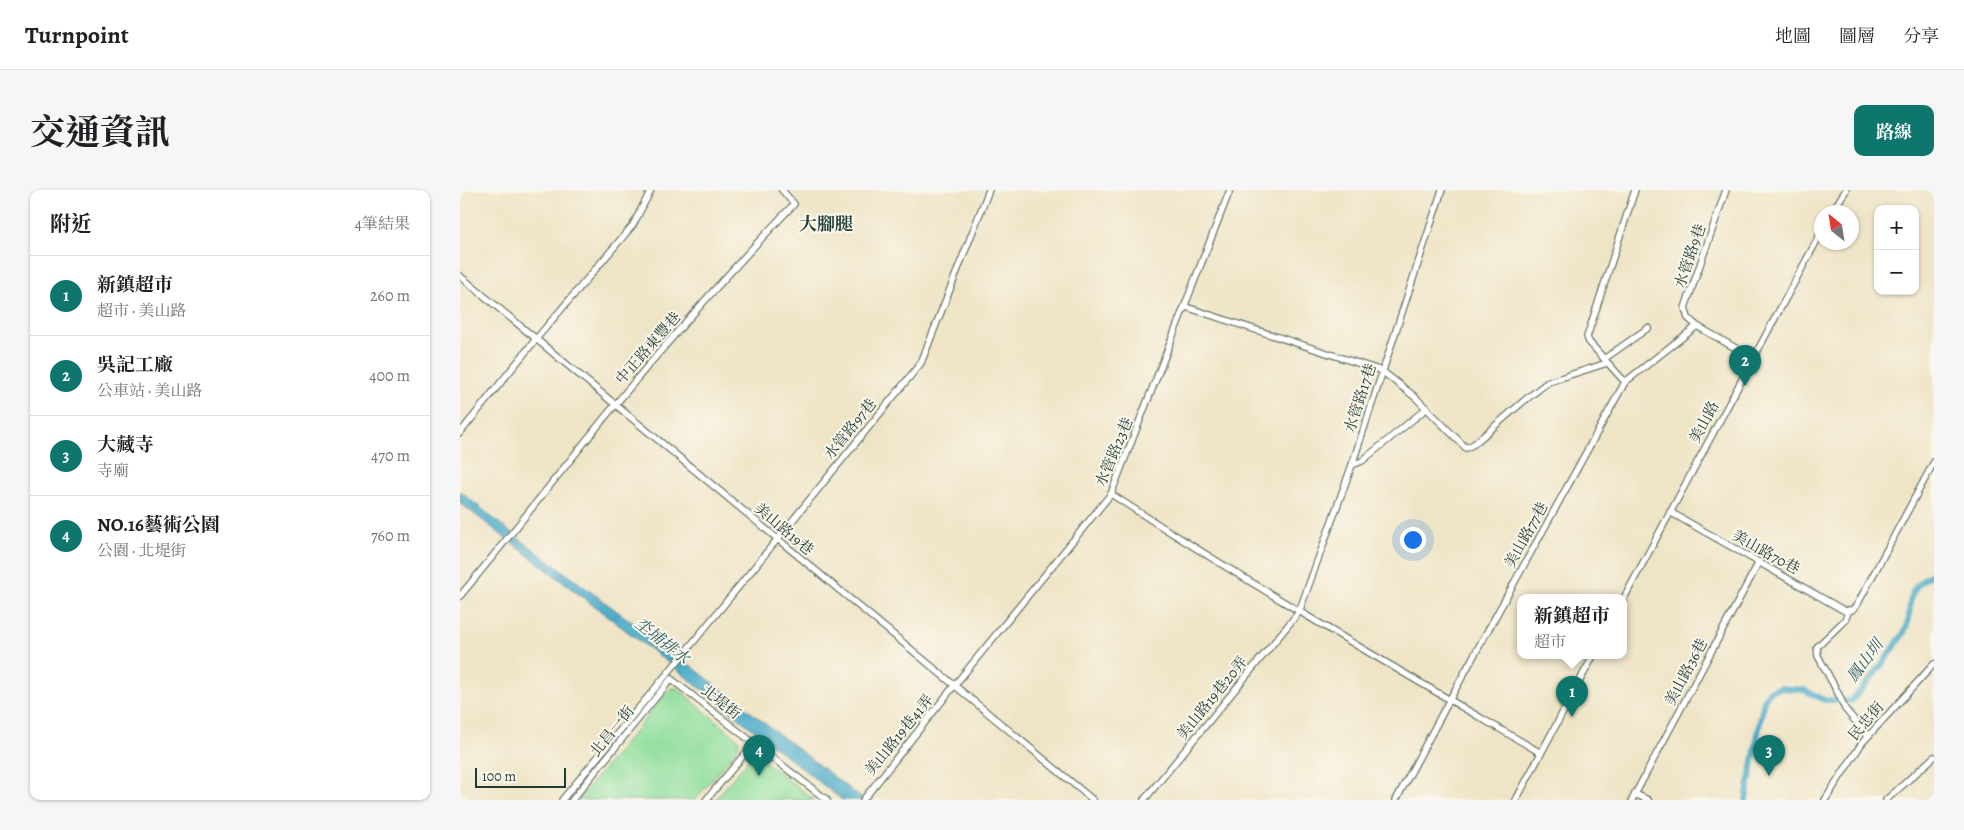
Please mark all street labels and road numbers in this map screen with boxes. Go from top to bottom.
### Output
street label: 水管路9巷 [1670,221,1710,291]
street label: 中正路東豐巷 [611,307,685,389]
street label: 水管路17巷 [1339,361,1381,435]
street label: 水管路97巷 [819,394,881,464]
street label: 美山路 [1685,397,1723,447]
street label: 水管路23巷 [1090,414,1138,490]
street label: 美山路19巷 [750,498,818,560]
street label: 美山路77巷 [1500,498,1552,572]
street label: 美山路70巷 [1729,525,1803,579]
street label: 美山路36巷 [1660,635,1712,709]
street label: 美山路19巷20弄 [1172,652,1252,744]
street label: 北堤街 [697,680,745,724]
street label: 美山路19巷41弄 [860,690,938,780]
street label: 民忠街 [1844,697,1888,745]
street label: 北昌一街 [585,701,639,761]

